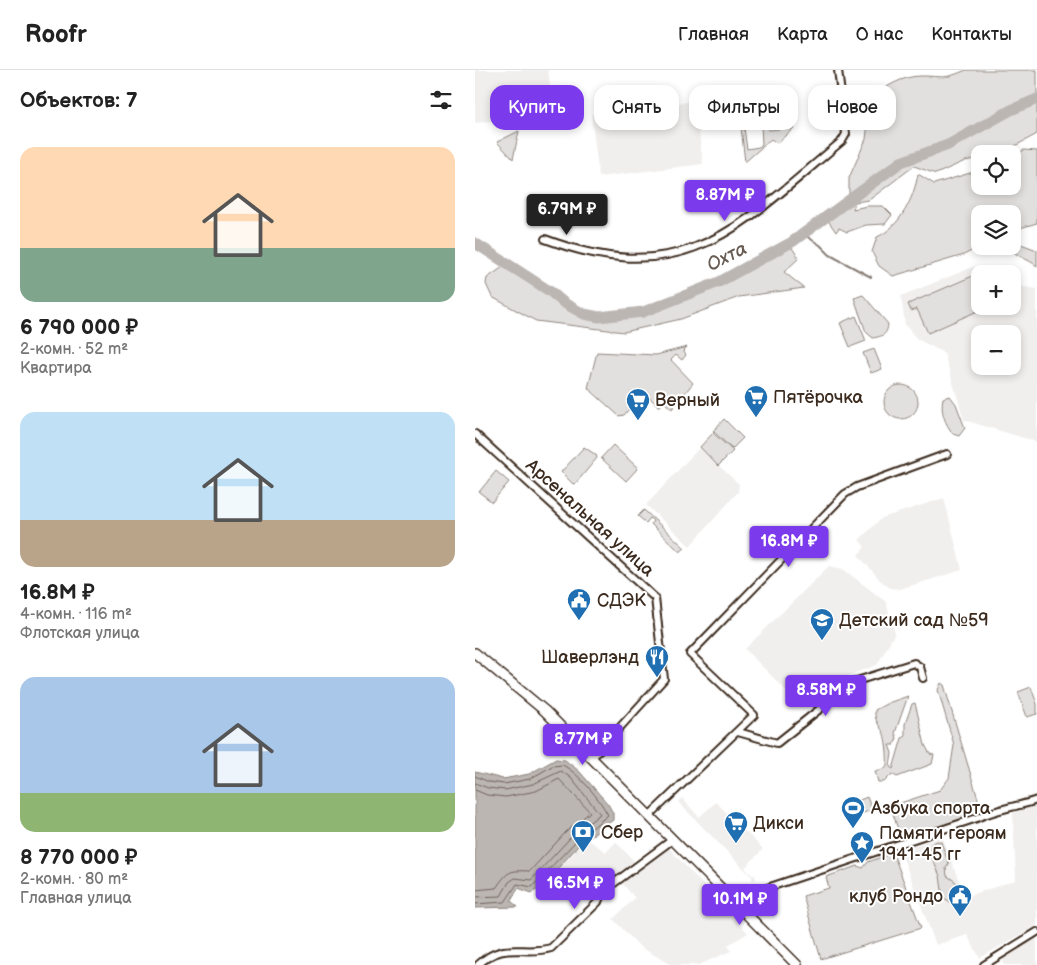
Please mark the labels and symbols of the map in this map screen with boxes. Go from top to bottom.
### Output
pin: 8.87M ₽ [679,180,771,222]
pin: 6.79M ₽ [521,194,613,236]
water label: Охта [703,237,751,277]
supermarket icon: Пятёрочка [743,384,769,418]
supermarket icon: Верный [625,387,651,421]
place label: Пятёрочка [773,387,864,408]
place label: Верный [655,390,720,411]
street label: Арсенальная улица [521,454,659,581]
pin: 16.8M ₽ [743,526,835,568]
public building icon: СДЭК [566,587,592,621]
place label: СДЭК [597,590,646,611]
school or university icon: Детский сад №59 [809,607,835,641]
place label: Детский сад №59 [839,610,989,631]
restaurant icon: Шаверлэнд [644,644,670,678]
place label: Шаверлэнд [541,647,639,668]
pin: 8.58M ₽ [780,674,872,717]
pin: 8.77M ₽ [537,724,629,766]
sports icon: Азбука спорта [840,795,866,829]
place label: Азбука спорта [870,798,991,819]
supermarket icon: Дикси [723,810,749,844]
place label: Дикси [753,813,804,834]
bank icon: Сбер [570,819,596,853]
place label: Сбер [601,822,643,843]
place label: Памяти героям 1941-45 гг [879,823,1007,865]
place icon: Памяти героям 1941-45 гг [849,830,875,864]
pin: 16.5M ₽ [529,868,621,910]
public building icon: клуб Рондо [947,883,973,917]
pin: 10.1M ₽ [694,884,786,926]
place label: клуб Рондо [849,886,943,907]

